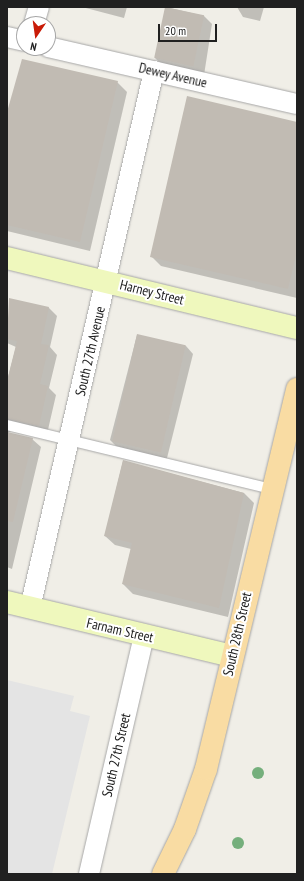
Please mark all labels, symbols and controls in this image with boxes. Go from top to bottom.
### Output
north arrow [16,16,56,56]
scale bar [160,16,219,42]
text: 20 m [165,23,186,38]
text: N [29,39,38,54]
street label: Dewey Avenue [137,59,209,91]
street label: Harney Street [118,276,186,308]
street label: South 27th Avenue [71,304,109,398]
street label: South 28th Street [219,590,255,678]
street label: Farnam Street [85,614,155,646]
street label: South 27th Street [98,711,134,799]

